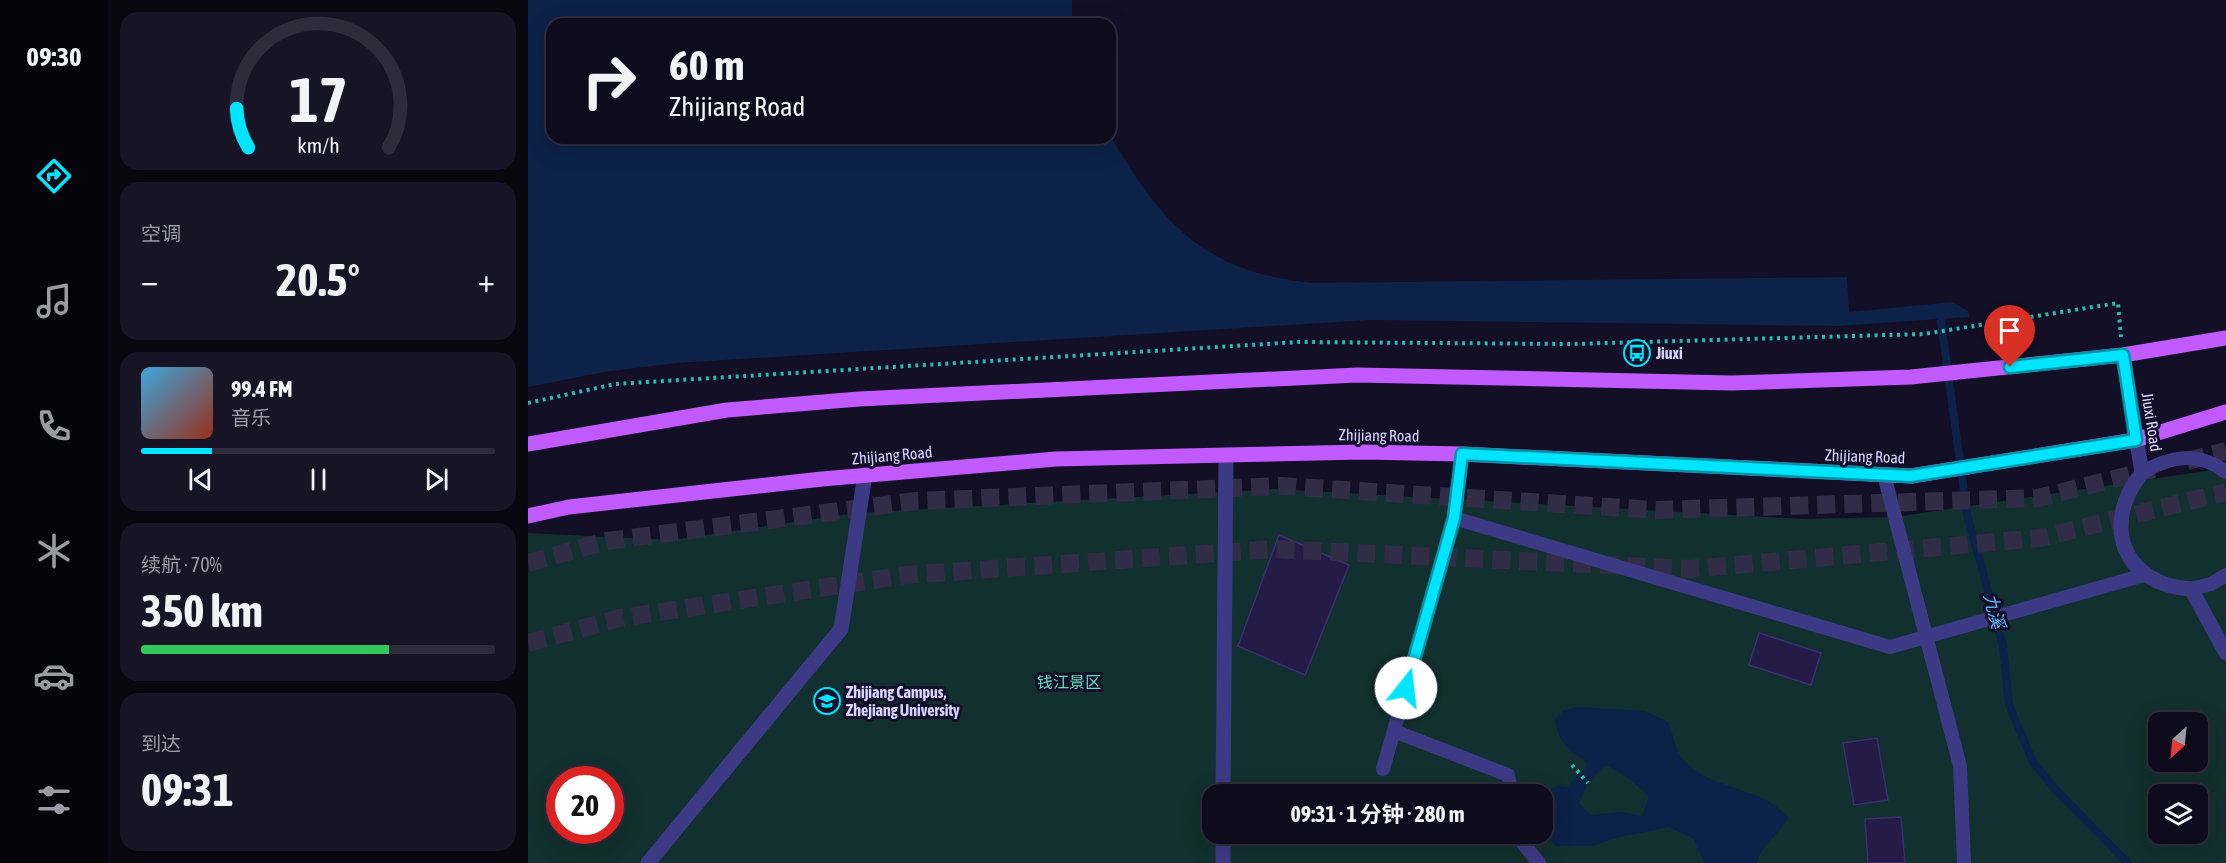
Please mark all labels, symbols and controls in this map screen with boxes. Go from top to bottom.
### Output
text: 09:30 [26,41,82,72]
text: 60 m [669,41,744,89]
icon: right [570,42,648,120]
text: 17 [289,64,347,135]
text: Zhijiang Road [669,91,805,122]
text: km/h [297,133,339,158]
icon: directions [33,155,75,197]
text: 空调 [141,222,181,245]
text: 20.5° [276,254,360,306]
text: − [141,261,158,299]
text: + [478,261,495,299]
icon: music [33,280,75,322]
pin [1984,305,2035,367]
icon: arrive [1993,314,2026,347]
bus stop icon: Jiuxi [1622,338,1652,368]
place label: Jiuxi [1655,344,1683,362]
text: 99.4 FM [231,376,293,402]
street label: Jiuxi Road [2138,391,2166,453]
icon: phone [33,405,75,447]
text: 音乐 [231,406,271,429]
street label: Zhijiang Road [1338,425,1420,446]
street label: Zhijiang Road [851,443,933,468]
street label: Zhijiang Road [1824,446,1906,467]
icon: previous [184,463,217,496]
icon: pause [302,463,335,496]
icon: next [420,463,453,496]
icon: climate [33,530,75,572]
text: 续航 · 70% [141,553,222,576]
text: 350 km [141,585,263,637]
water label: 九溪 [1980,591,2010,633]
icon: car [33,655,75,697]
position arrow [1374,656,1438,720]
park label: 钱江景区 [1037,673,1101,691]
place label: Zhijiang Campus, Zhejiang University [846,683,960,719]
school or university icon: Zhijiang Campus, Zhejiang University [812,686,842,716]
north arrow [2148,712,2208,772]
map controls [2148,712,2208,844]
text: 到达 [141,732,181,755]
text: 09:31 [141,764,234,816]
speed limit sign: 20 [546,766,624,844]
icon: filters [33,779,75,821]
button: layers [2148,784,2208,844]
text: 09:31 · 1 分钟 · 280 m [1291,801,1464,827]

